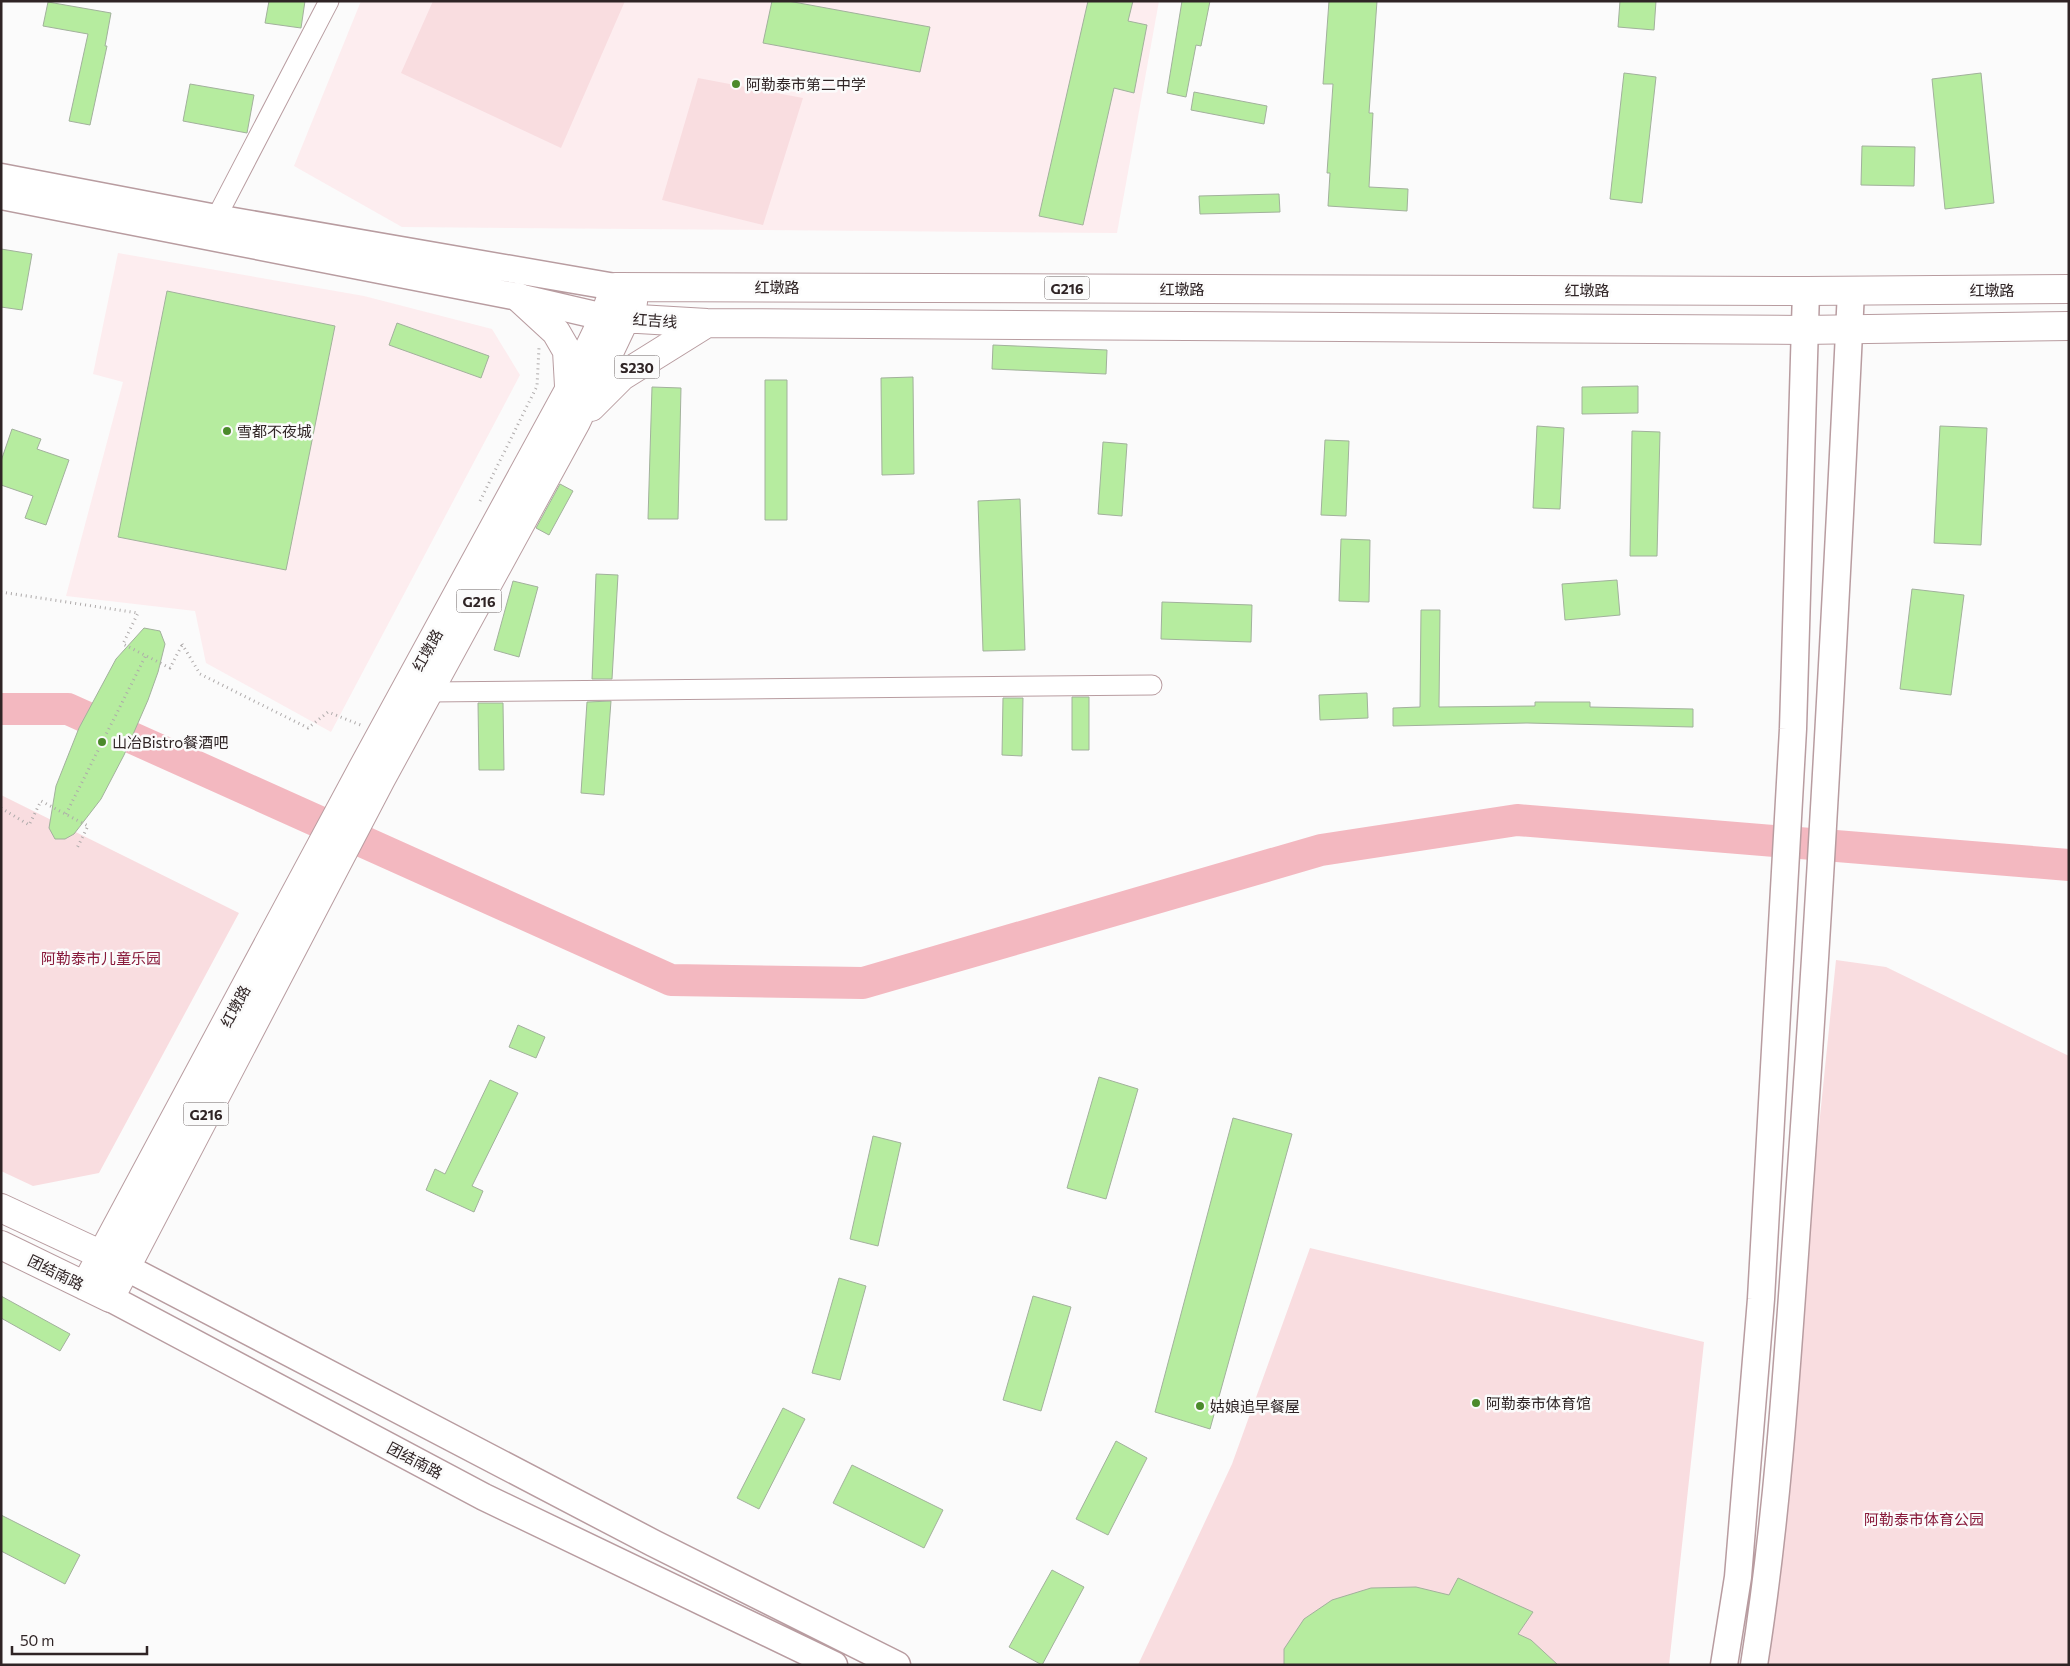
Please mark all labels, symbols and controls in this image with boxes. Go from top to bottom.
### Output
place label: 阿勒泰市第二中学 [746,75,866,93]
marker: 阿勒泰市第二中学 [730,78,742,90]
road number: G216 [1044,276,1090,300]
street label: 红墩路 [754,278,800,296]
street label: 红墩路 [1159,280,1205,298]
street label: 红墩路 [1564,281,1610,299]
street label: 红墩路 [1969,281,2015,299]
street label: 红吉线 [632,309,678,331]
road number: S230 [614,356,660,378]
place label: 雪都不夜城 [237,422,312,440]
marker: 雪都不夜城 [221,425,233,437]
road number: G216 [456,590,502,612]
street label: 红墩路 [408,626,446,674]
place label: 山冶Bistro餐酒吧 [112,733,228,751]
marker: 山冶Bistro餐酒吧 [96,736,108,748]
park label: 阿勒泰市儿童乐园 [41,949,161,967]
street label: 红墩路 [216,982,254,1030]
road number: G216 [184,1102,228,1126]
street label: 团结南路 [25,1251,87,1293]
place label: 阿勒泰市体育馆 [1486,1394,1591,1412]
place label: 姑娘追早餐屋 [1210,1397,1300,1415]
marker: 阿勒泰市体育馆 [1470,1397,1482,1409]
marker: 姑娘追早餐屋 [1194,1400,1206,1412]
street label: 团结南路 [384,1438,446,1482]
park label: 阿勒泰市体育公园 [1864,1510,1984,1528]
scale bar [12,1624,148,1656]
text: 50 m [20,1631,54,1649]

